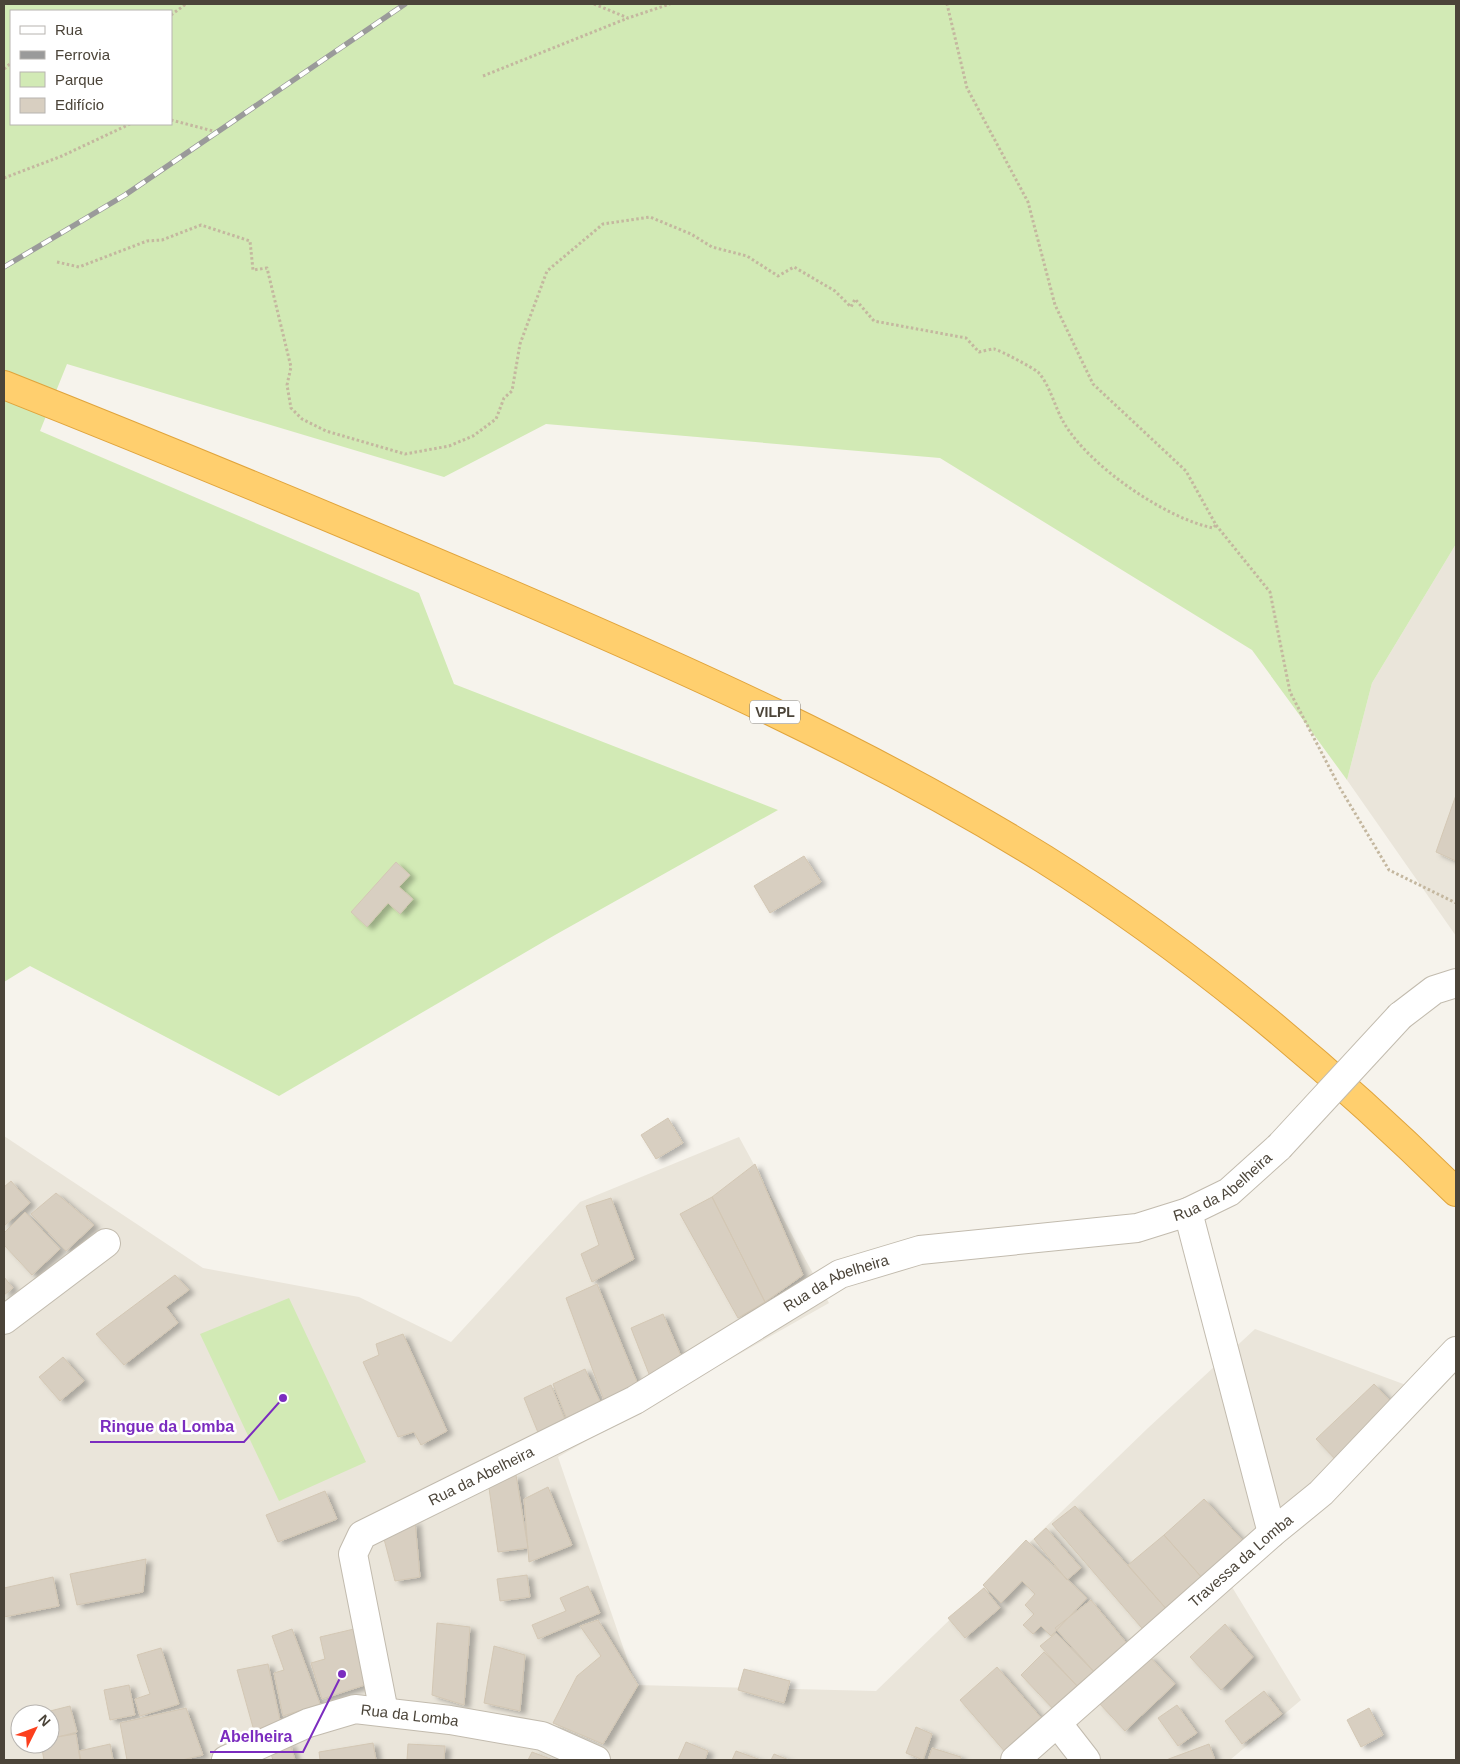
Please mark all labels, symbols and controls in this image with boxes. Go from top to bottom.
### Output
legend [10,10,172,125]
text: Rua [55,21,83,38]
text: Ferrovia [55,46,111,63]
text: Parque [55,71,103,88]
text: Edifício [55,96,104,113]
road number: VILPL [750,700,800,724]
street label: Rua da Abelheira [1171,1148,1275,1224]
street label: Rua da Abelheira [780,1251,891,1315]
callout: Ringue da Lomba [90,1411,244,1442]
text: Ringue da Lomba [100,1418,234,1435]
street label: Rua da Abelheira [426,1442,537,1509]
street label: Travessa da Lomba [1185,1510,1296,1610]
street label: Rua da Lomba [360,1701,461,1729]
north arrow [10,1704,60,1754]
text: N [35,1711,54,1729]
callout: Abelheira [210,1721,303,1752]
text: Abelheira [220,1728,293,1745]

